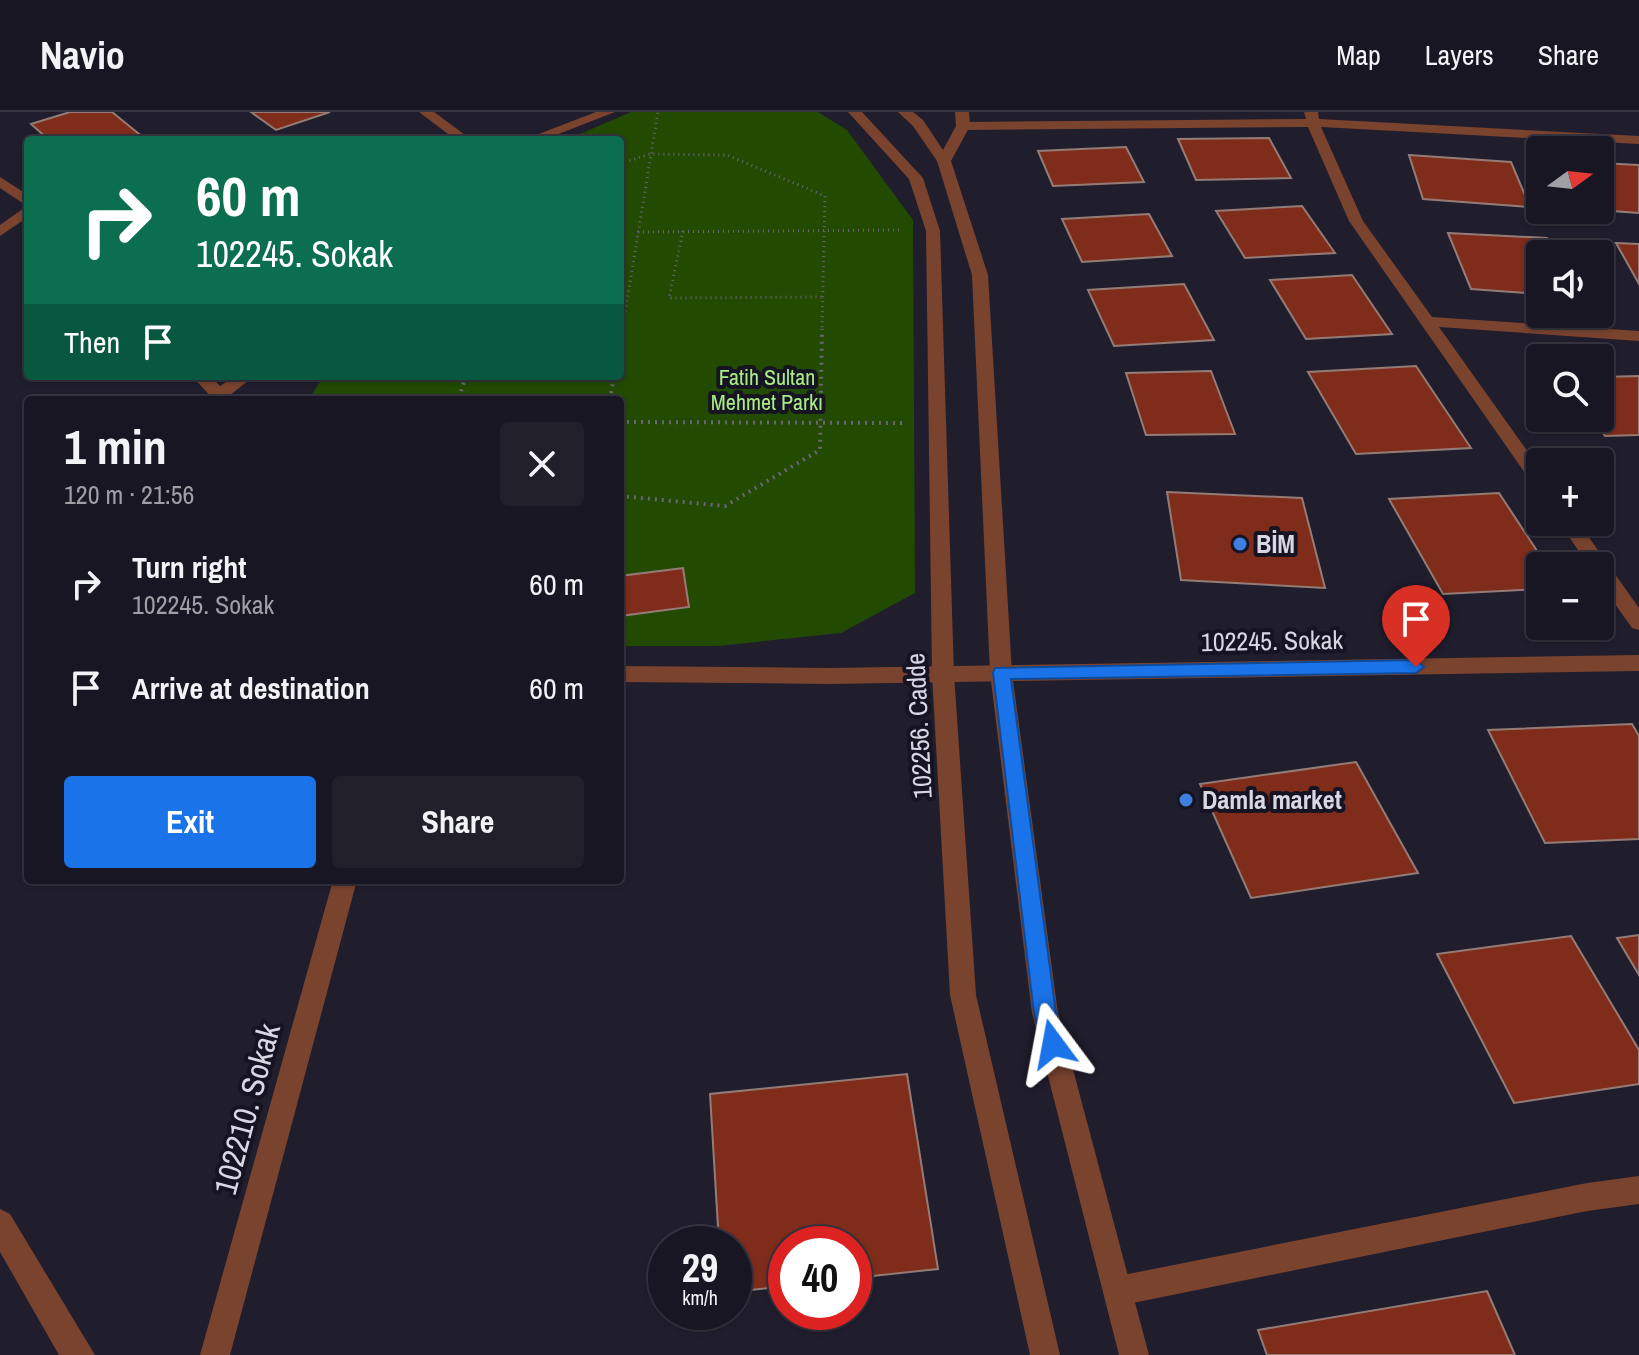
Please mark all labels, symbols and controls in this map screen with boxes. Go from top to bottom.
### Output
text: Navio [40,30,125,81]
text: Map [1336,36,1381,74]
text: Layers [1425,36,1494,74]
text: Share [1538,36,1599,74]
north arrow [1526,136,1614,224]
map controls [1526,136,1614,640]
text: 60 m [196,158,301,233]
icon: right [64,168,168,272]
text: 102245. Sokak [196,230,393,278]
button: sound [1526,240,1614,328]
icon: arrive [136,320,180,364]
text: Then [64,322,120,362]
button: search [1526,344,1614,432]
park label: Fatih Sultan Mehmet Parkı [711,362,823,417]
text: 1 min [64,414,167,479]
button: close [500,422,584,506]
button: + [1526,448,1614,536]
text: 120 m · 21:56 [64,477,194,512]
place label: BİM [1256,526,1295,561]
marker: BİM [1231,535,1249,553]
text: Turn right [132,547,246,587]
button: − [1526,552,1614,640]
icon: right [64,562,108,606]
text: 60 m [529,564,584,604]
pin [1382,585,1450,667]
text: 102245. Sokak [132,587,274,622]
icon: arrive [1394,597,1438,641]
street label: 102245. Sokak [1201,622,1344,659]
street label: 102256. Cadde [897,652,940,800]
icon: arrive [64,666,108,710]
text: Arrive at destination [132,668,370,708]
text: 60 m [529,668,584,708]
button: Exit [64,776,316,868]
button: Share [332,776,584,868]
place label: Damla market [1202,782,1342,817]
marker: Damla market [1177,791,1195,809]
position arrow [1011,1002,1095,1086]
street label: 102210. Sokak [203,1018,290,1199]
speed limit sign: 40 [768,1226,872,1330]
text: 29 [682,1241,718,1294]
text: km/h [682,1284,718,1311]

